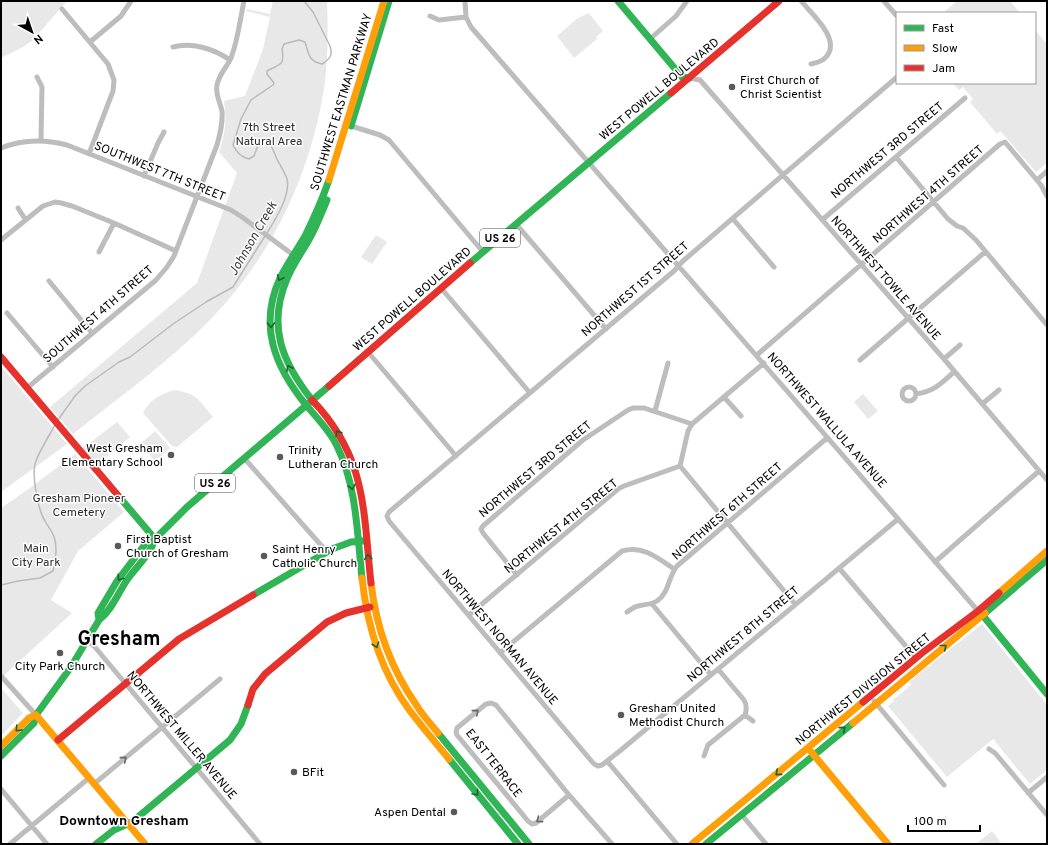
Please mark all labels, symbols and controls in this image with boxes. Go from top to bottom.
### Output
street label: SOUTHWEST EASTMAN PARKWAY [307,11,377,193]
north arrow [12,12,52,52]
legend [896,12,1036,84]
text: Fast [932,21,954,37]
text: N [30,31,45,47]
street label: WEST POWELL BOULEVARD [596,35,723,145]
text: Slow [932,41,958,57]
text: Jam [932,61,955,77]
place label: First Church of Christ Scientist [740,73,822,103]
marker: First Church of Christ Scientist [727,82,737,92]
street label: NORTHWEST 3RD STREET [828,99,947,203]
park label: 7th Street Natural Area [236,120,302,150]
street label: SOUTHWEST 7TH STREET [92,138,228,206]
street label: NORTHWEST 4TH STREET [870,142,987,247]
water label: Johnson Creek [226,199,282,279]
street label: NORTHWEST TOWLE AVENUE [827,213,944,344]
road number: US 26 [480,229,520,247]
street label: NORTHWEST 1ST STREET [579,239,693,341]
street label: WEST POWELL BOULEVARD [350,244,475,356]
street label: SOUTHWEST 4TH STREET [40,262,157,367]
one-way arrow [276,275,284,282]
one-way arrow [266,322,275,328]
street label: NORTHWEST WALLULA AVENUE [763,349,890,492]
one-way arrow [287,365,294,372]
street label: NORTHWEST 3RD STREET [476,418,595,522]
one-way arrow [336,430,343,437]
place label: West Gresham Elementary School [61,441,163,471]
place label: Trinity Lutheran Church [288,443,378,473]
marker: West Gresham Elementary School [166,450,176,460]
marker: Trinity Lutheran Church [275,452,285,462]
street label: NORTHWEST 6TH STREET [669,459,786,564]
road number: US 26 [195,474,235,492]
street label: NORTHWEST 4TH STREET [501,476,622,578]
one-way arrow [347,484,355,490]
park label: Gresham Pioneer Cemetery [33,491,126,521]
place label: First Baptist Church of Gresham [126,532,229,562]
park label: Main City Park [11,541,61,571]
marker: First Baptist Church of Gresham [113,541,123,551]
place label: Saint Henry Catholic Church [272,542,357,572]
marker: Saint Henry Catholic Church [259,551,269,561]
one-way arrow [364,554,373,560]
street label: NORTHWEST NORMAN AVENUE [438,566,561,709]
one-way arrow [118,573,125,580]
street label: NORTHWEST 8TH STREET [684,583,803,686]
district label: Gresham [78,627,160,653]
street label: NORTHWEST DIVISION STREET [793,630,935,749]
one-way arrow [371,642,379,649]
one-way arrow [939,644,946,651]
marker: City Park Church [55,648,65,658]
place label: City Park Church [15,659,105,675]
street label: NORTHWEST MILLER AVENUE [123,668,240,803]
place label: Gresham United Methodist Church [629,701,724,731]
one-way arrow [472,709,479,716]
marker: Gresham United Methodist Church [616,710,626,720]
one-way arrow [15,725,22,732]
street label: EAST TERRACE [461,726,525,801]
one-way arrow [839,727,846,734]
one-way arrow [119,756,126,763]
place label: BFit [302,765,324,781]
marker: BFit [289,767,299,777]
one-way arrow [775,768,783,775]
one-way arrow [472,788,479,795]
place label: Aspen Dental [374,805,446,821]
marker: Aspen Dental [449,807,459,817]
scale bar [908,807,980,833]
district label: Downtown Gresham [59,813,189,830]
text: 100 m [914,814,947,830]
one-way arrow [537,815,544,822]

